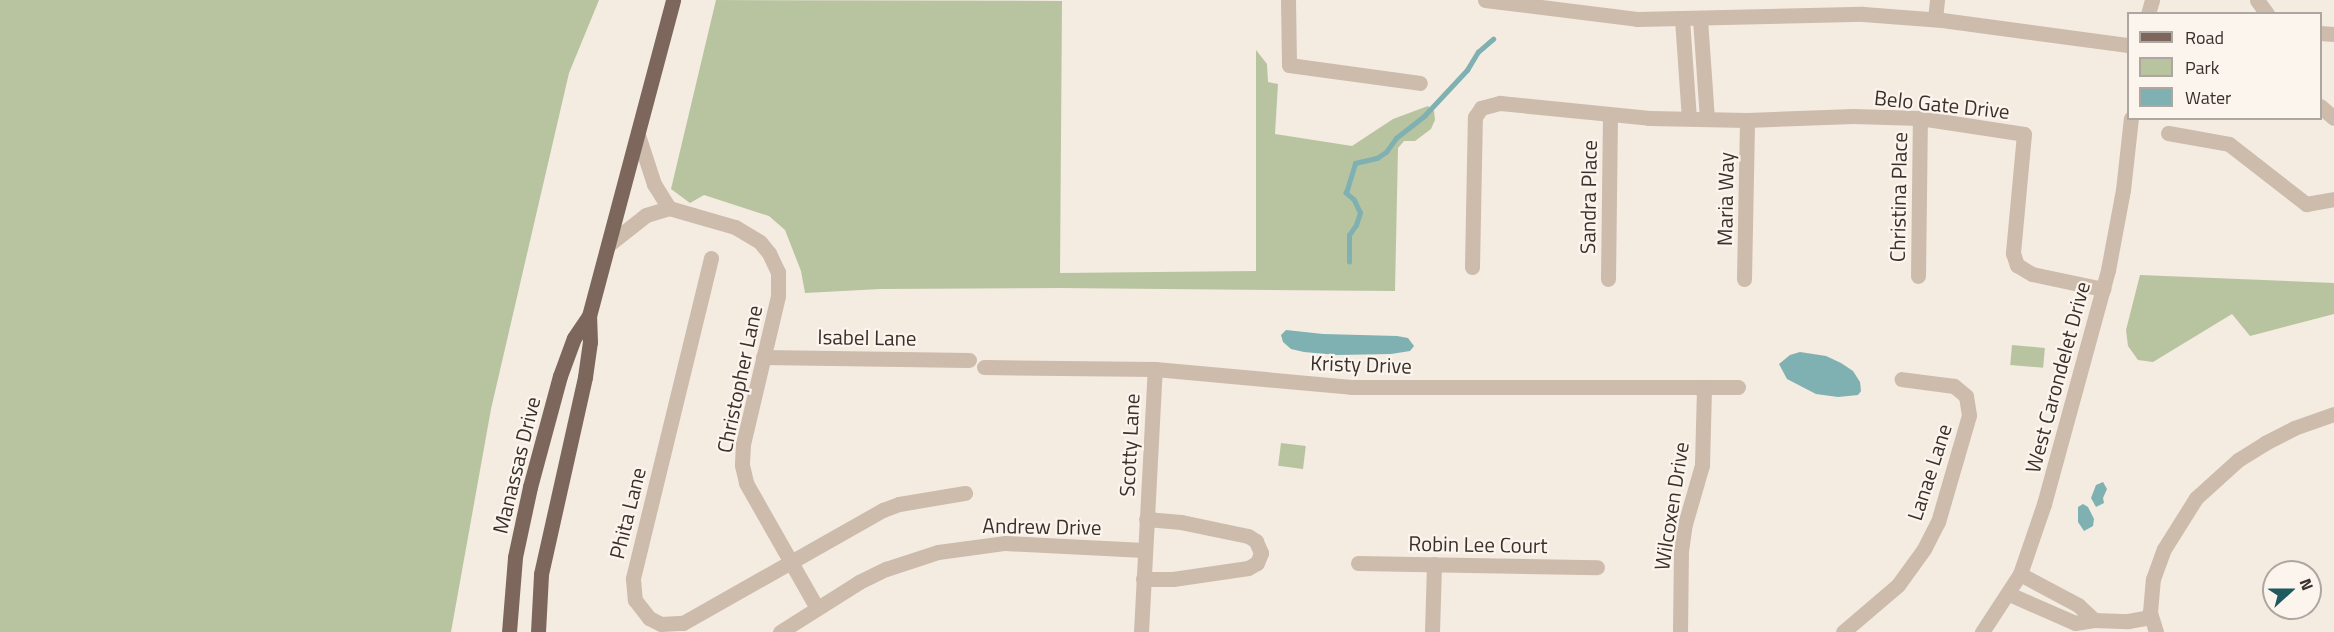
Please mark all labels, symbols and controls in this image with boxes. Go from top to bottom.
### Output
legend [2127,12,2322,120]
text: Road [2185,24,2224,51]
text: Park [2185,54,2219,81]
street label: Belo Gate Drive [1873,84,2011,124]
text: Water [2185,84,2231,111]
street label: Christina Place [1884,132,1912,262]
street label: Sandra Place [1574,140,1602,254]
street label: Maria Way [1712,152,1738,246]
street label: West Carondelet Drive [2019,279,2095,475]
street label: Christopher Lane [711,303,767,455]
street label: Isabel Lane [817,324,917,350]
street label: Kristy Drive [1310,350,1412,378]
street label: Scotty Lane [1114,393,1144,497]
street label: Manassas Drive [487,394,545,536]
street label: Lanae Lane [1902,421,1956,523]
street label: Wilcoxen Drive [1648,440,1694,572]
street label: Phita Lane [603,465,651,561]
street label: Andrew Drive [982,512,1102,540]
street label: Robin Lee Court [1408,530,1548,558]
north arrow [2262,560,2322,620]
text: N [2294,575,2320,594]

